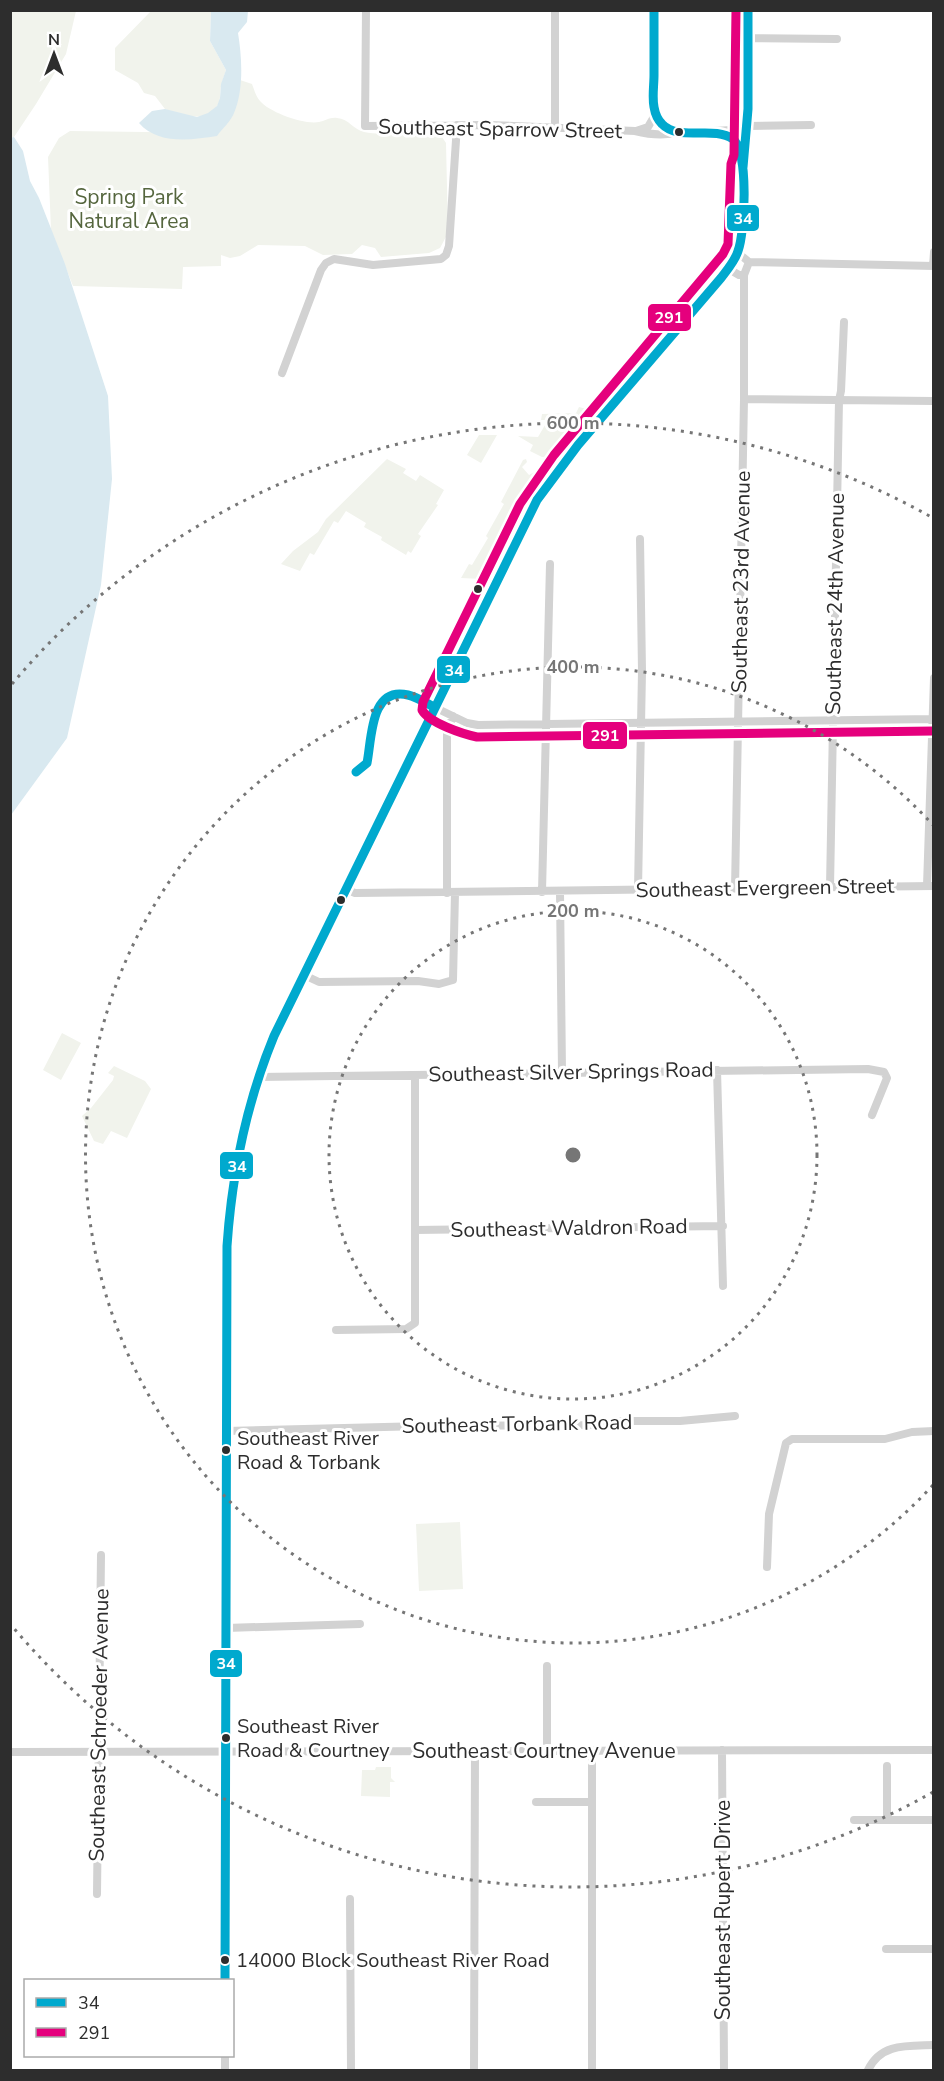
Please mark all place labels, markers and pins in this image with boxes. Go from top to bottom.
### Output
unlabelled marker [673,126,685,138]
unlabelled marker [472,583,484,595]
unlabelled marker [335,894,347,906]
centre of rings [563,1145,583,1165]
place label: Southeast River Road & Torbank [237,1425,381,1476]
marker: Southeast River Road & Torbank [220,1444,232,1456]
place label: Southeast River Road & Courtney [237,1713,390,1764]
marker: Southeast River Road & Courtney [220,1732,232,1744]
place label: 14000 Block Southeast River Road [236,1947,550,1974]
marker: 14000 Block Southeast River Road [219,1954,231,1966]

